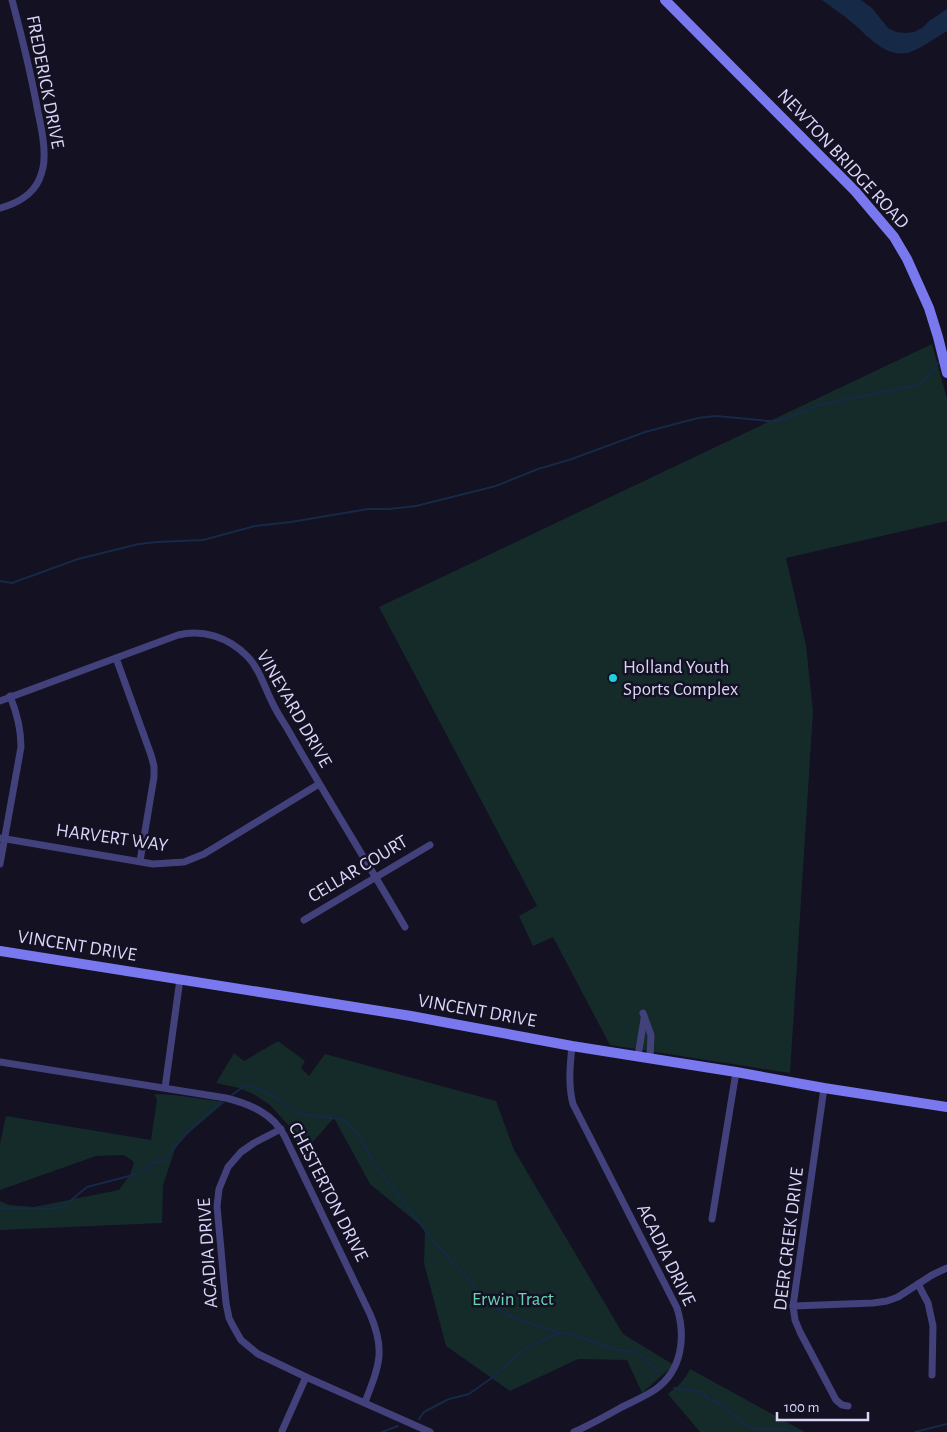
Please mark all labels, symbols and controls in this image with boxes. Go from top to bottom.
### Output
street label: FREDERICK DRIVE [23,14,67,150]
street label: NEWTON BRIDGE ROAD [774,86,912,232]
street label: VINEYARD DRIVE [253,647,335,771]
place label: Holland Youth Sports Complex [623,658,738,699]
marker: Holland Youth Sports Complex [607,672,619,684]
street label: HARVERT WAY [55,821,169,855]
street label: CELLAR COURT [305,832,411,906]
street label: VINCENT DRIVE [16,927,138,965]
street label: VINCENT DRIVE [416,991,538,1031]
street label: CHESTERTON DRIVE [285,1119,371,1265]
street label: DEER CREEK DRIVE [771,1166,807,1312]
street label: ACADIA DRIVE [195,1197,221,1309]
street label: ACADIA DRIVE [633,1201,699,1309]
park label: Erwin Tract [472,1290,554,1309]
scale bar [777,1390,868,1422]
text: 100 m [784,1400,819,1415]

